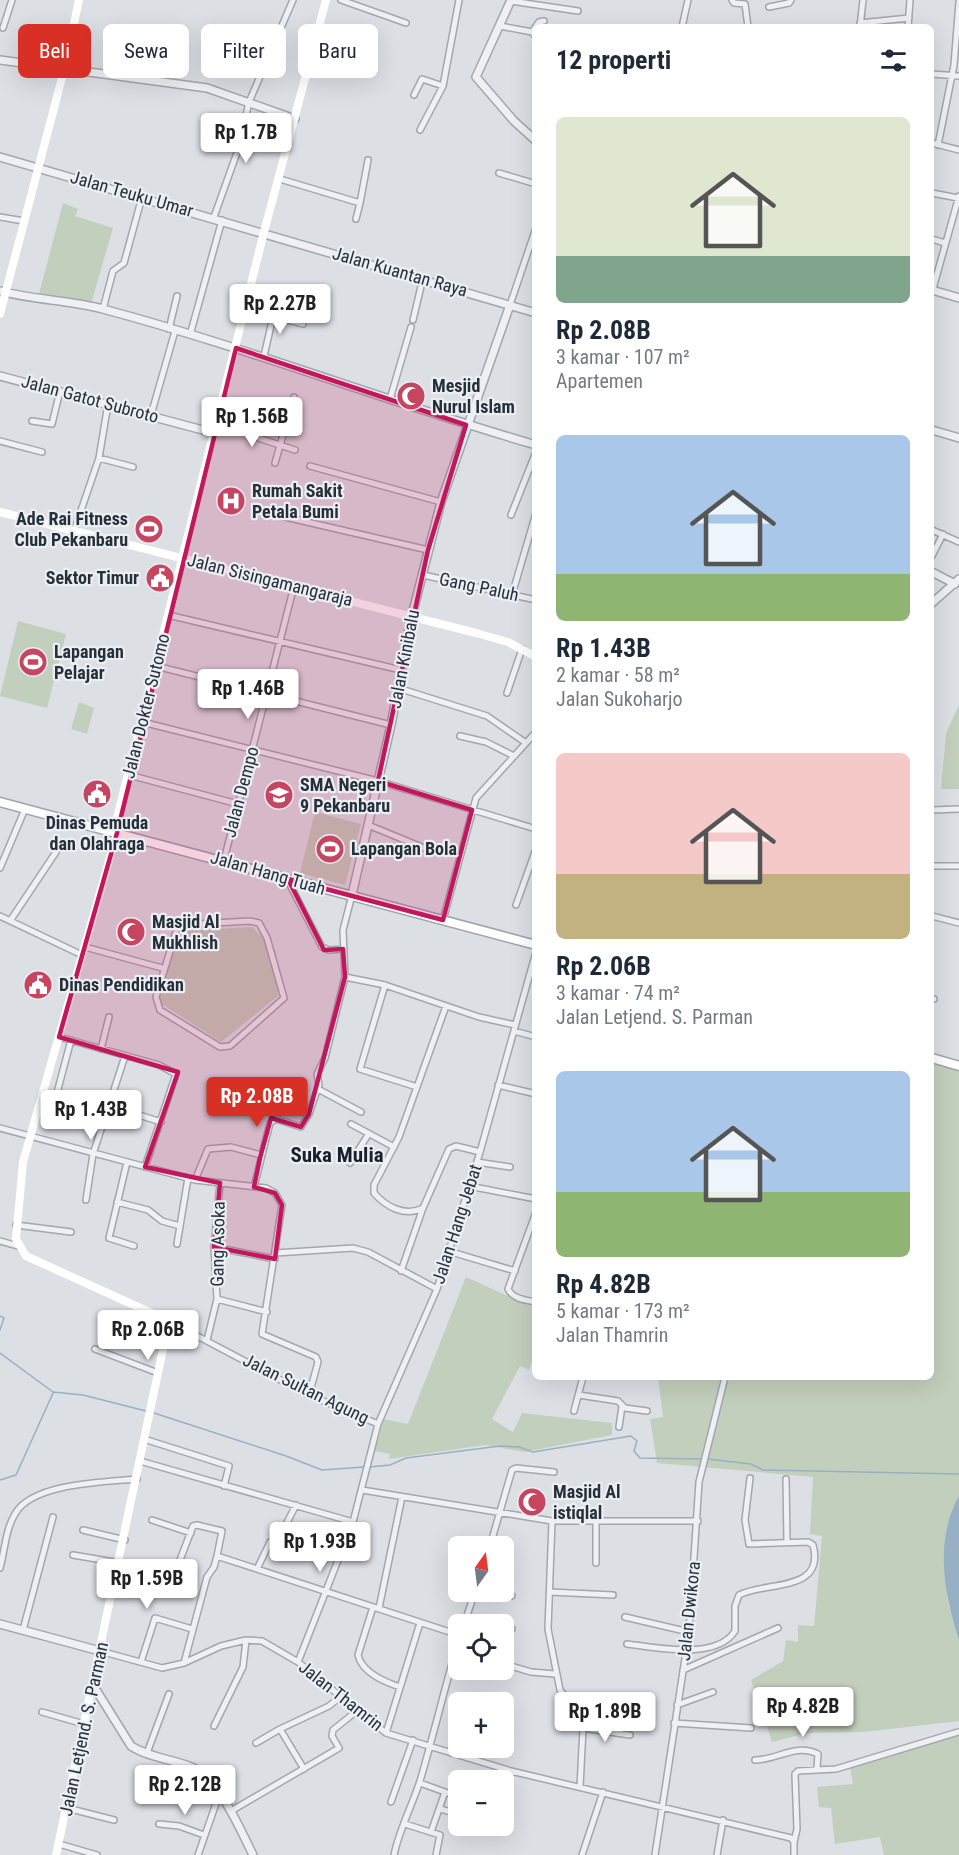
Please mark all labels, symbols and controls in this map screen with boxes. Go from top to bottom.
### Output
chip: Beli [18,24,91,78]
chip: Sewa [103,24,189,78]
chip: Filter [201,24,286,78]
chip: Baru [298,24,378,78]
icon: filters [877,44,910,77]
text: 12 properti [556,45,671,75]
pin: Rp 1.7B [191,113,301,164]
text: Rp 1.7B [215,120,277,144]
icon: home [679,156,787,264]
street label: Jalan Teuku Umar [68,166,197,221]
street label: Jalan Kuantan Raya [330,242,470,301]
pin: Rp 2.27B [218,284,342,335]
text: Rp 2.27B [244,291,316,315]
text: Rp 2.08B [556,315,651,345]
text: 3 kamar · 107 m² [556,345,690,369]
text: Apartemen [556,369,643,393]
street label: Jalan Gatot Subroto [19,370,161,427]
place label: Mesjid Nurul Islam [432,375,515,417]
mosque icon: Mesjid Nurul Islam [395,380,427,412]
pin: Rp 1.56B [190,397,314,448]
text: Rp 1.56B [216,404,288,428]
icon: home [679,474,787,582]
place label: Rumah Sakit Petala Bumi [252,480,343,522]
hospital icon: Rumah Sakit Petala Bumi [215,485,247,517]
place label: Ade Rai Fitness Club Pekanbaru [14,508,128,550]
sports icon: Ade Rai Fitness Club Pekanbaru [133,513,165,545]
street label: Jalan Sisingamangaraja [185,549,355,610]
public building icon: Sektor Timur [144,562,176,594]
place label: Sektor Timur [46,567,139,588]
street label: Gang Paluh [437,568,521,605]
street label: Jalan Kinibalu [384,608,423,710]
street label: Jalan Dokter Sutomo [117,631,174,780]
text: Rp 1.43B [556,633,651,663]
place label: Lapangan Pelajar [54,641,124,683]
sports icon: Lapangan Pelajar [17,646,49,678]
text: 2 kamar · 58 m² [556,663,680,687]
pin: Rp 1.46B [186,669,310,720]
text: Rp 1.46B [212,676,284,700]
text: Jalan Sukoharjo [556,687,683,711]
street label: Jalan Dempo [218,744,263,840]
place label: SMA Negeri 9 Pekanbaru [300,774,390,816]
public building icon: Dinas Pemuda dan Olahraga [81,778,113,810]
school or university icon: SMA Negeri 9 Pekanbaru [263,779,295,811]
icon: home [679,792,787,900]
place label: Dinas Pemuda dan Olahraga [46,812,148,854]
sports icon: Lapangan Bola [314,833,346,865]
place label: Lapangan Bola [351,838,457,859]
street label: Jalan Hang Tuah [208,846,328,899]
place label: Masjid Al Mukhlish [152,911,220,953]
mosque icon: Masjid Al Mukhlish [115,916,147,948]
text: Rp 2.06B [556,951,651,981]
public building icon: Dinas Pendidikan [22,969,54,1001]
place label: Dinas Pendidikan [59,974,184,995]
text: 3 kamar · 74 m² [556,981,680,1005]
text: Jalan Letjend. S. Parman [556,1005,753,1029]
pin: Rp 2.08B [195,1077,319,1128]
text: Rp 2.08B [221,1084,293,1108]
pin: Rp 1.43B [29,1090,153,1141]
text: Rp 1.43B [55,1097,127,1121]
icon: home [679,1110,787,1218]
district label: Suka Mulia [290,1143,384,1167]
street label: Jalan Hang Jebat [427,1161,486,1286]
street label: Gang Asoka [206,1201,229,1287]
text: Rp 4.82B [556,1269,651,1299]
text: 5 kamar · 173 m² [556,1299,690,1323]
pin: Rp 2.06B [86,1310,210,1361]
text: Rp 2.06B [112,1317,184,1341]
text: Jalan Thamrin [556,1323,668,1347]
street label: Jalan Sultan Agung [240,1349,373,1428]
place label: Masjid Al istiqlal [553,1481,621,1523]
mosque icon: Masjid Al istiqlal [516,1486,548,1518]
pin: Rp 1.93B [258,1522,382,1573]
text: Rp 1.93B [284,1529,356,1553]
north arrow [448,1536,514,1602]
map controls [448,1536,514,1836]
pin: Rp 1.59B [85,1559,209,1610]
street label: Jalan Dwikora [673,1560,704,1662]
text: Rp 1.59B [111,1566,183,1590]
button: locate [448,1614,514,1680]
street label: Jalan Letjend. S. Parman [55,1640,112,1818]
street label: Jalan Thamrin [295,1656,388,1735]
pin: Rp 4.82B [741,1687,865,1738]
button: + [448,1692,514,1758]
pin: Rp 1.89B [543,1692,667,1743]
text: Rp 4.82B [767,1694,839,1718]
text: Rp 1.89B [569,1699,641,1723]
pin: Rp 2.12B [123,1765,247,1816]
button: − [448,1770,514,1836]
text: Rp 2.12B [149,1772,221,1796]

